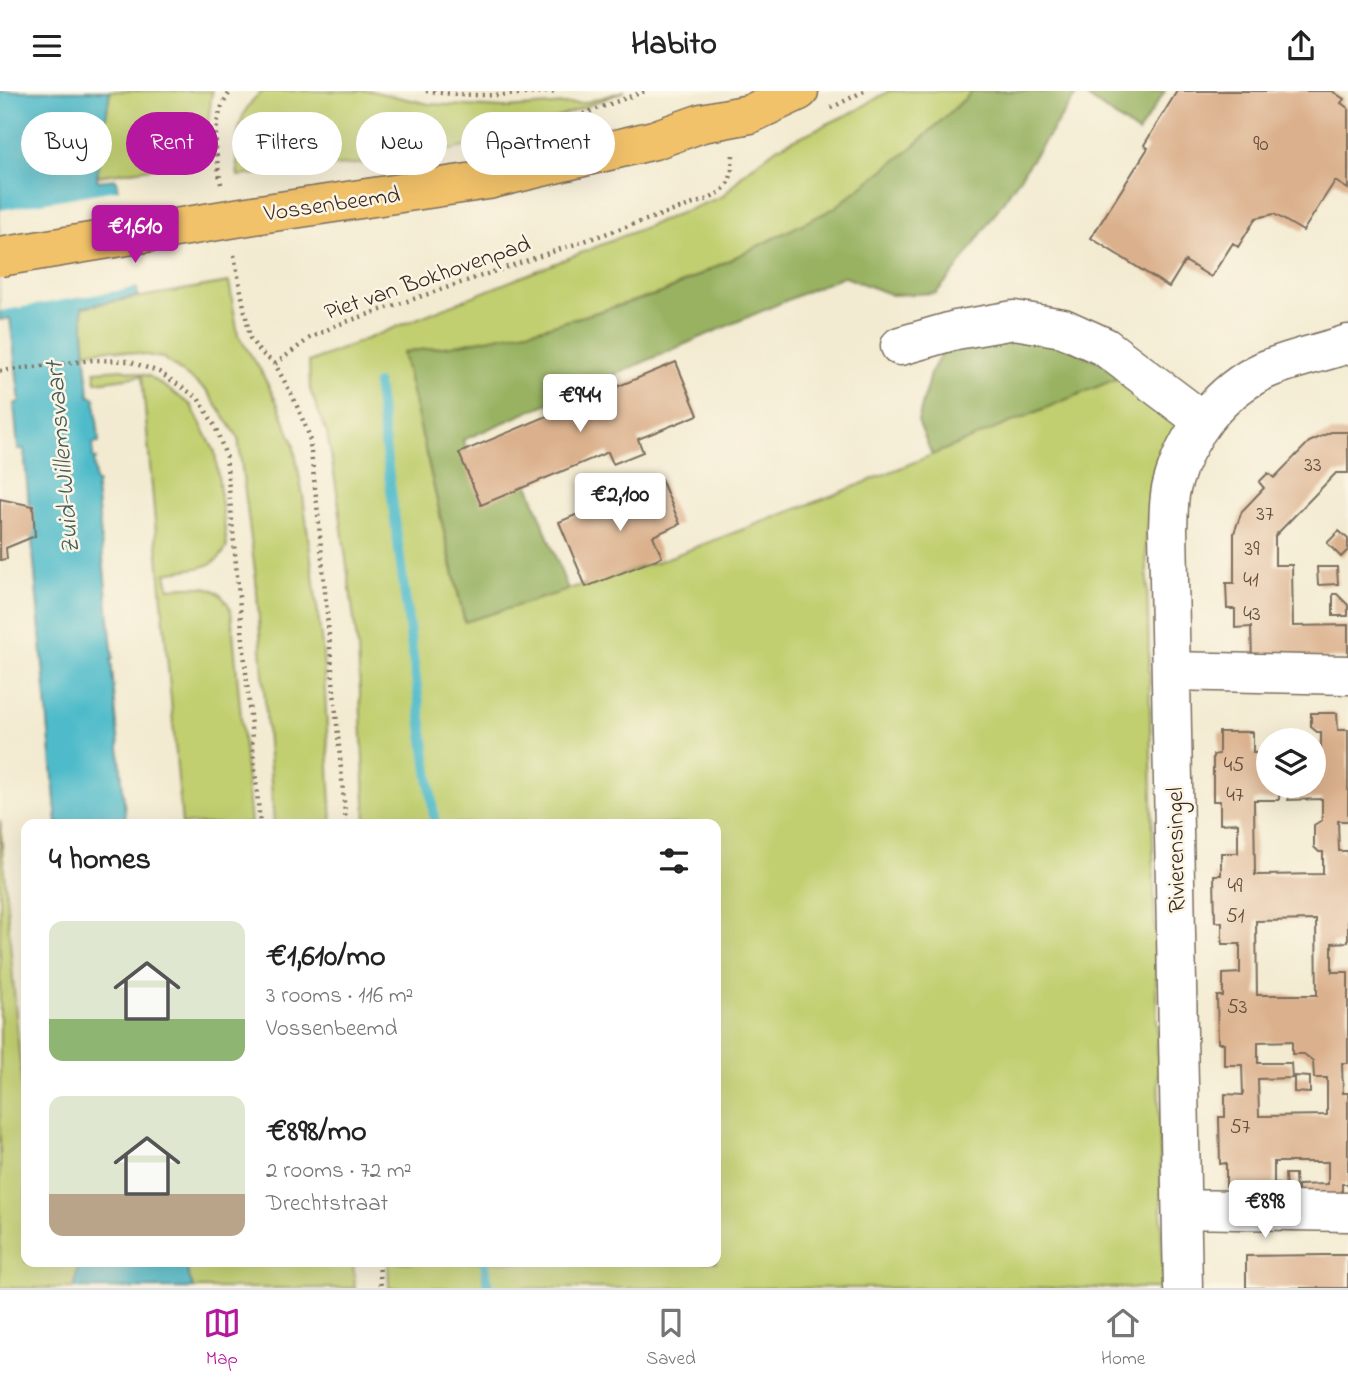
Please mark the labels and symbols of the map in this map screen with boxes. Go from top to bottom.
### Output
house number: 90 [1253,130,1269,160]
street label: Vossenbeemd [261,179,403,232]
pin: €1,610 [78,205,192,265]
street label: Piet van Bokhovenpad [320,227,536,331]
water label: Zuid-Willemsvaart [36,357,91,556]
pin: €944 [539,375,621,434]
house number: 33 [1304,451,1322,481]
pin: €2,100 [563,473,677,533]
house number: 37 [1256,500,1274,530]
house number: 39 [1245,535,1260,565]
house number: 41 [1243,566,1259,596]
house number: 43 [1243,600,1261,630]
house number: 45 [1224,751,1244,781]
house number: 47 [1226,781,1244,811]
street label: Rivierensingel [1159,787,1196,913]
house number: 49 [1228,872,1243,902]
house number: 51 [1226,902,1245,932]
house number: 53 [1227,993,1247,1023]
house number: 57 [1230,1113,1251,1143]
pin: €898 [1224,1181,1306,1240]

